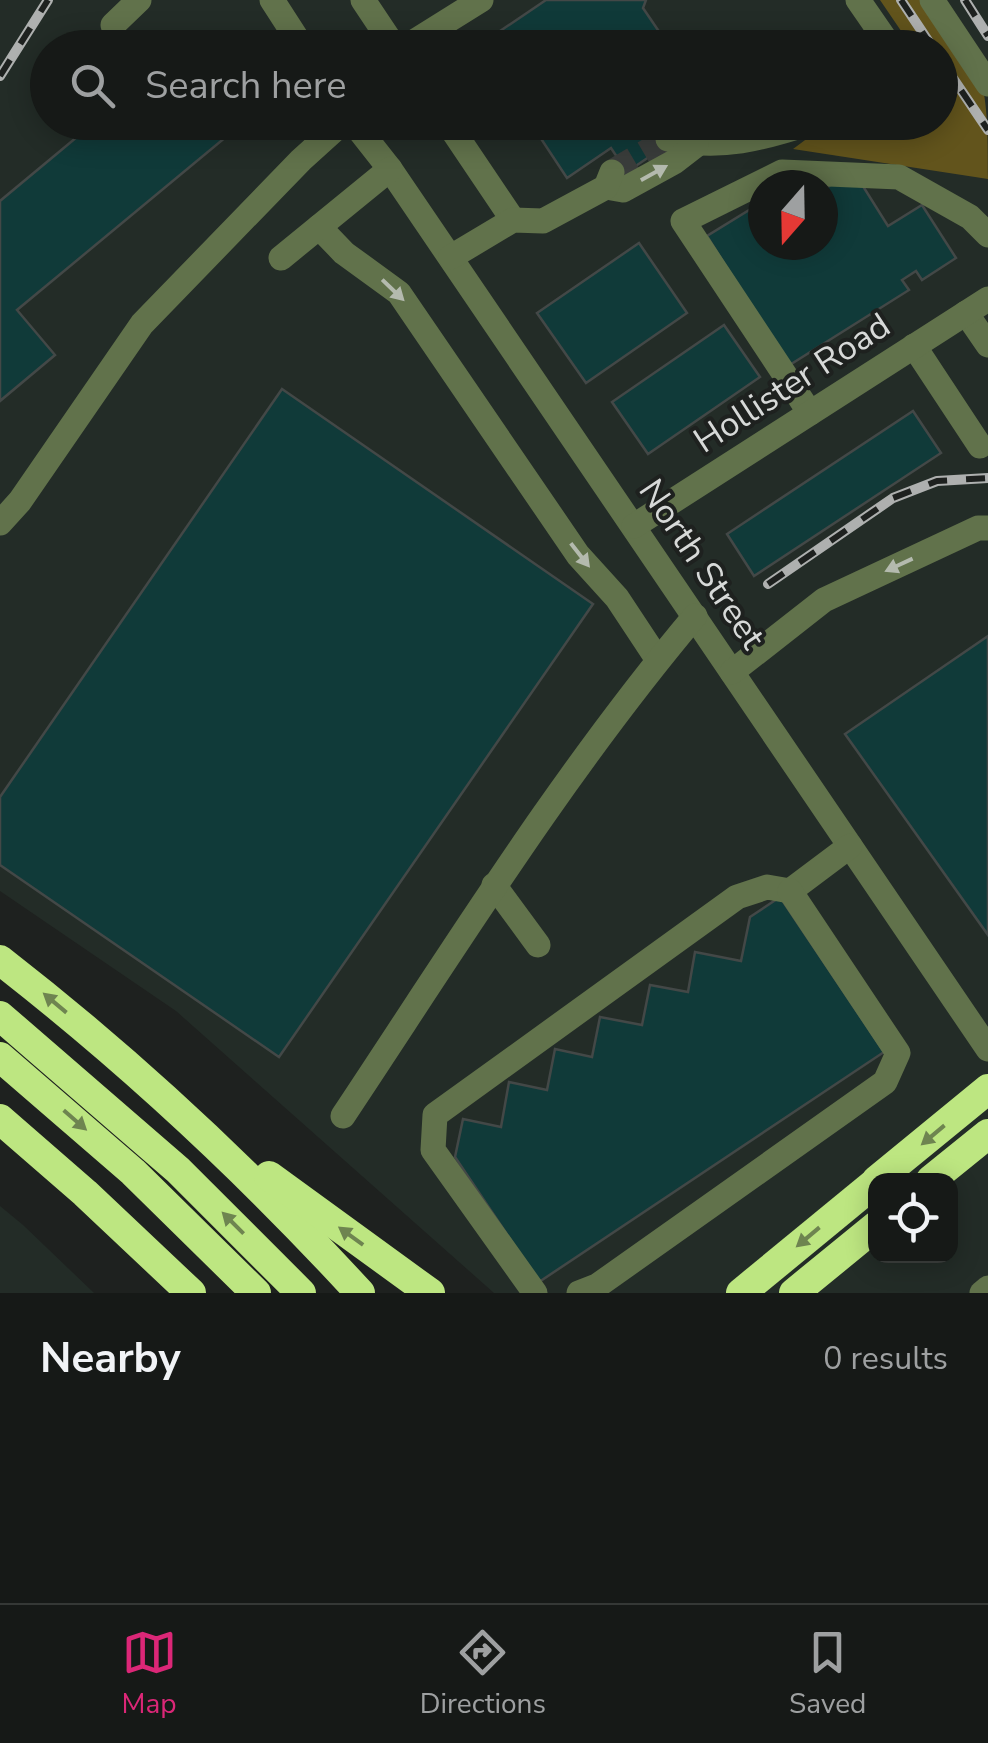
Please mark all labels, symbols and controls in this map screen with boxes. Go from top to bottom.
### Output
search box [30,30,958,140]
icon: search [65,58,120,113]
text: Search here [145,60,346,111]
one-way arrow [639,165,668,182]
north arrow [748,170,838,260]
one-way arrow [381,278,405,302]
street label: Hollister Road [685,302,899,464]
street label: North Street [628,470,777,659]
one-way arrow [569,542,590,568]
one-way arrow [884,557,913,574]
one-way arrow [42,993,67,1014]
one-way arrow [62,1108,87,1130]
one-way arrow [920,1124,945,1145]
map controls [868,1173,958,1263]
button: locate [868,1173,958,1263]
one-way arrow [221,1212,245,1235]
one-way arrow [337,1226,364,1246]
one-way arrow [796,1226,821,1248]
text: Nearby [40,1330,181,1387]
text: 0 results [823,1337,948,1380]
tab: Map [122,1625,177,1723]
tab: Directions [420,1625,546,1723]
tab: Saved [789,1625,866,1723]

